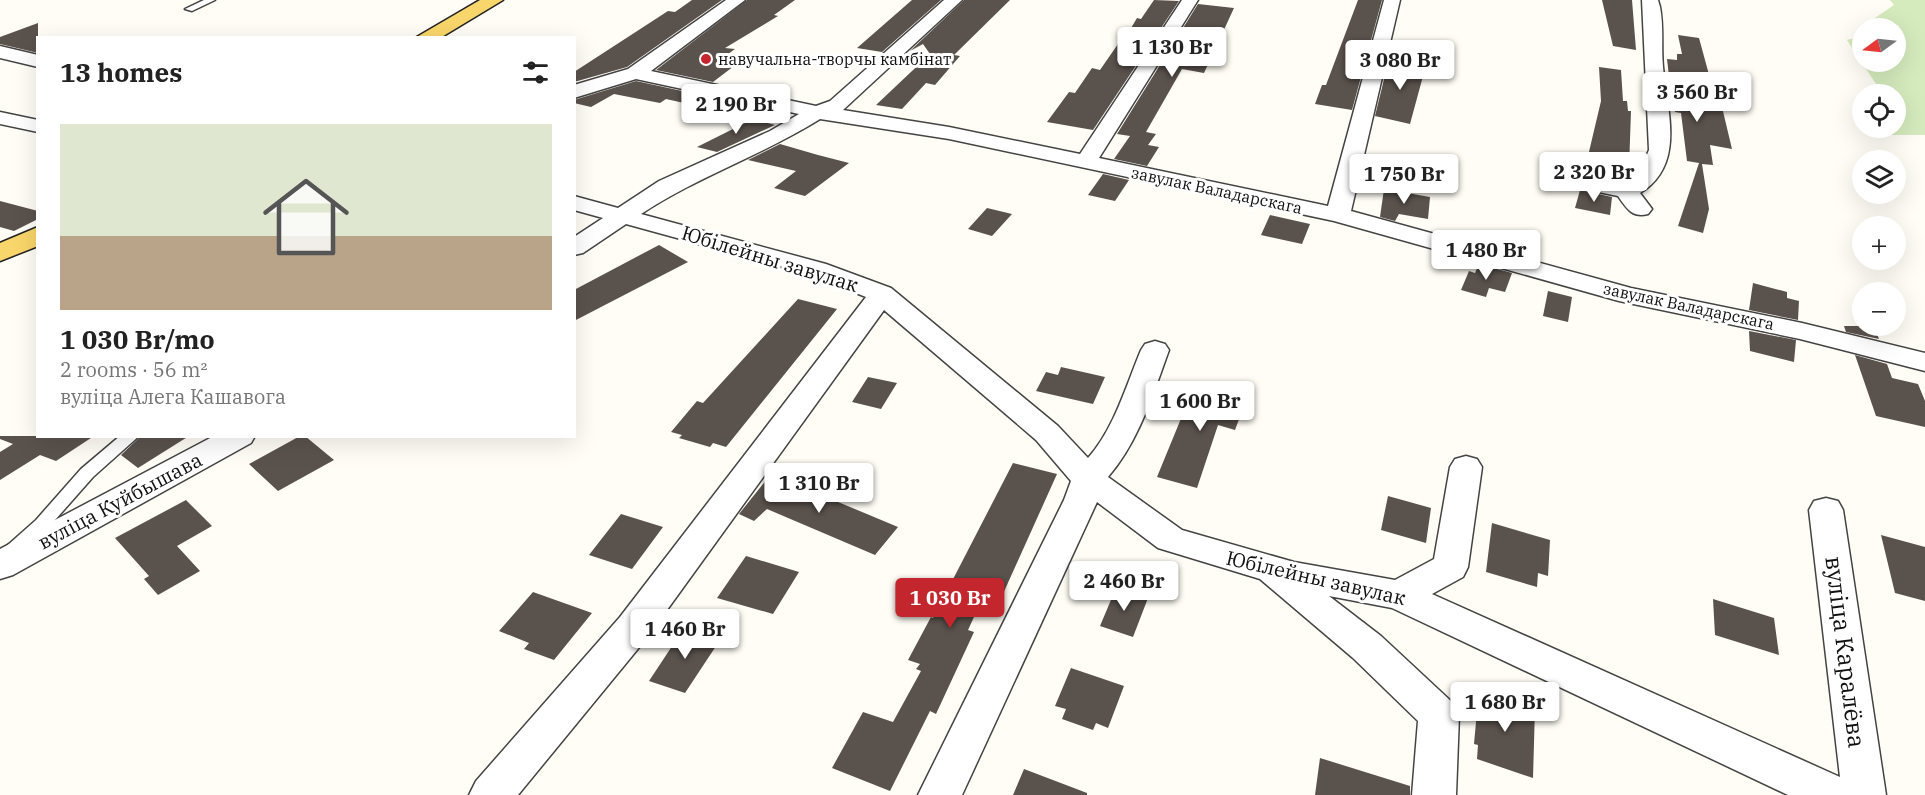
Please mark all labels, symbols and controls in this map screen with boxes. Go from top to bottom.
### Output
north arrow [1852,18,1906,72]
map controls [1852,18,1906,336]
pin: 1 130 Br [1110,27,1234,78]
text: 1 130 Br [1131,33,1213,60]
pin: 3 080 Br [1338,40,1462,91]
text: 3 080 Br [1359,46,1441,73]
place label: навучальна-творчы камбінат [718,49,951,69]
marker: навучальна-творчы камбінат [699,52,713,66]
text: 13 homes [60,55,182,89]
icon: filters [519,56,552,89]
pin: 3 560 Br [1635,72,1759,123]
text: 3 560 Br [1656,78,1738,105]
pin: 2 190 Br [674,84,798,135]
button: locate [1852,84,1906,138]
text: 2 190 Br [695,90,777,117]
button: layers [1852,150,1906,204]
pin: 2 320 Br [1532,152,1656,203]
pin: 1 750 Br [1342,154,1466,205]
text: 2 320 Br [1553,158,1635,185]
text: 1 750 Br [1363,160,1445,187]
street label: завулак Валадарскага [1130,162,1304,218]
icon: home [252,163,360,271]
button: + [1852,216,1906,270]
street label: Юбілейны завулак [678,219,862,298]
pin: 1 480 Br [1424,230,1548,281]
text: 1 480 Br [1445,236,1527,263]
street label: завулак Валадарскага [1602,278,1776,334]
button: − [1852,282,1906,336]
text: 1 030 Br/mo [60,322,215,356]
text: 2 rooms · 56 m² [60,356,207,383]
pin: 1 600 Br [1138,381,1262,432]
text: вуліца Алега Кашавога [60,383,286,410]
text: 1 600 Br [1159,387,1241,414]
street label: вуліца Куйбышава [33,446,207,555]
pin: 1 310 Br [757,463,881,514]
text: 1 310 Br [778,469,860,496]
street label: Юбілейны завулак [1224,544,1409,611]
street label: вуліца Каралёва [1818,554,1874,750]
pin: 2 460 Br [1062,561,1186,612]
text: 2 460 Br [1083,567,1165,594]
pin: 1 030 Br [888,578,1012,629]
text: 1 030 Br [909,584,991,611]
pin: 1 460 Br [623,609,747,660]
text: 1 460 Br [644,615,726,642]
pin: 1 680 Br [1443,682,1567,733]
text: 1 680 Br [1464,688,1546,715]

